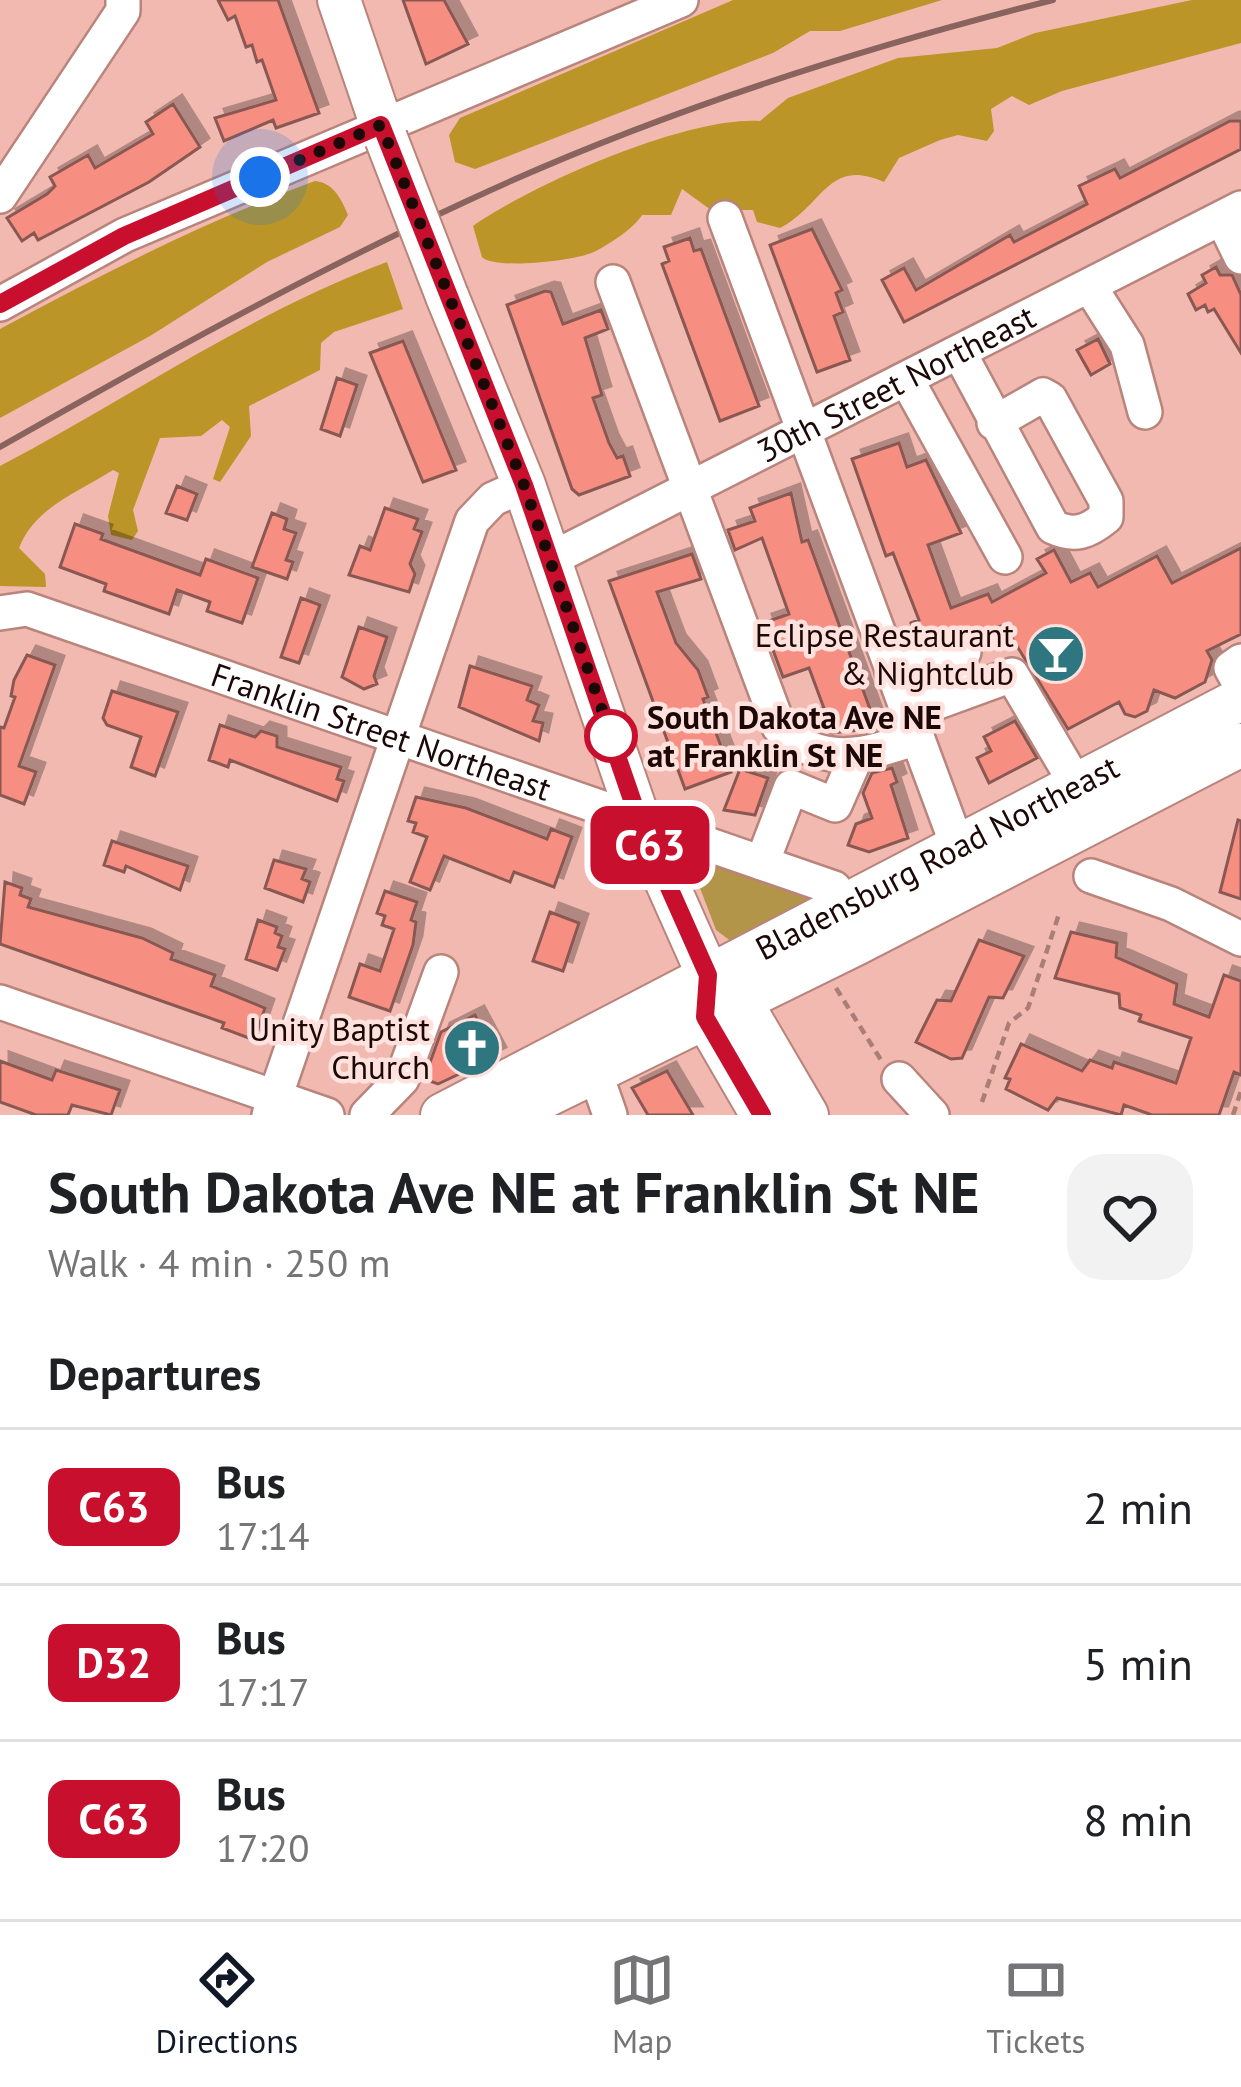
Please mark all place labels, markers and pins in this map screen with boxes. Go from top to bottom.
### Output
place label: Eclipse Restaurant & Nightclub [755,613,1014,694]
bar icon: Eclipse Restaurant & Nightclub [1025,623,1087,685]
place label: South Dakota Ave NE at Franklin St NE [647,695,942,776]
marker: South Dakota Ave NE at Franklin St NE [586,711,636,761]
place label: Unity Baptist Church [249,1007,430,1088]
church icon: Unity Baptist Church [441,1017,503,1079]

